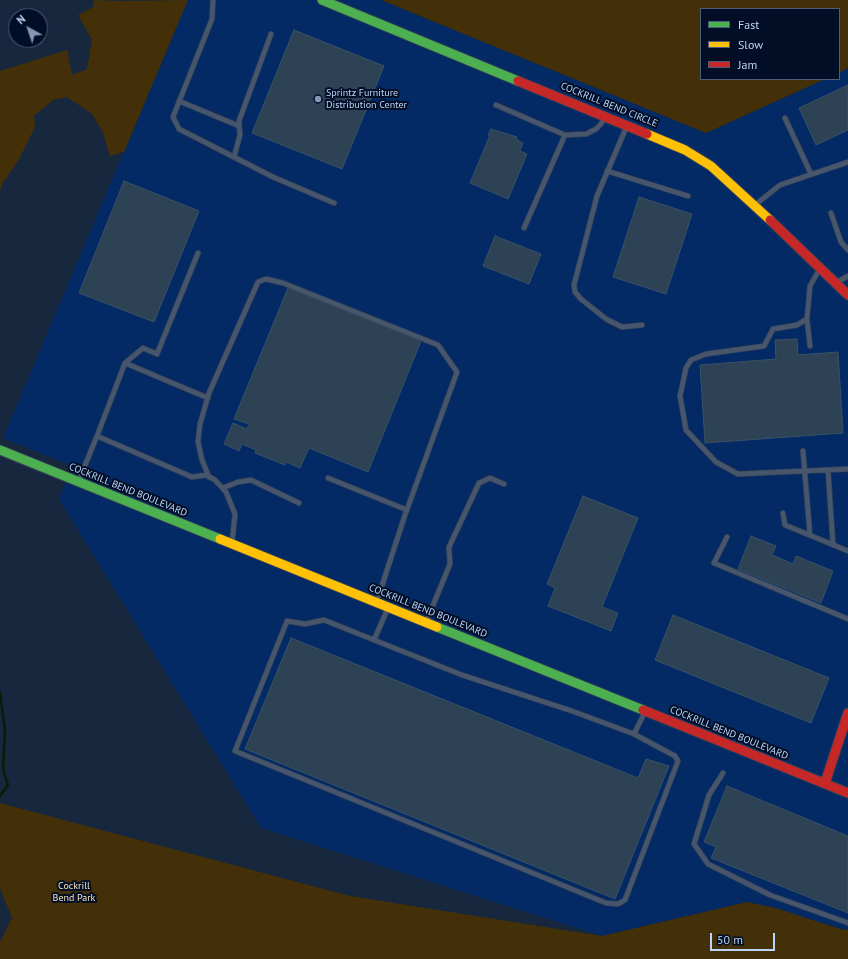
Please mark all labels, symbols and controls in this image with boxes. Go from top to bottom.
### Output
north arrow [8,8,48,48]
legend [700,8,840,80]
text: N [14,12,28,27]
text: Fast [738,17,759,32]
text: Slow [738,37,763,52]
text: Jam [738,57,757,72]
street label: COCKRILL BEND CIRCLE [559,80,659,130]
place label: Sprintz Furniture Distribution Center [326,87,407,110]
marker: Sprintz Furniture Distribution Center [313,94,323,104]
street label: COCKRILL BEND BOULEVARD [67,461,189,519]
street label: COCKRILL BEND BOULEVARD [367,582,489,640]
street label: COCKRILL BEND BOULEVARD [668,704,790,762]
park label: Cockrill Bend Park [53,880,95,904]
scale bar [712,925,777,951]
text: 50 m [717,932,743,947]

